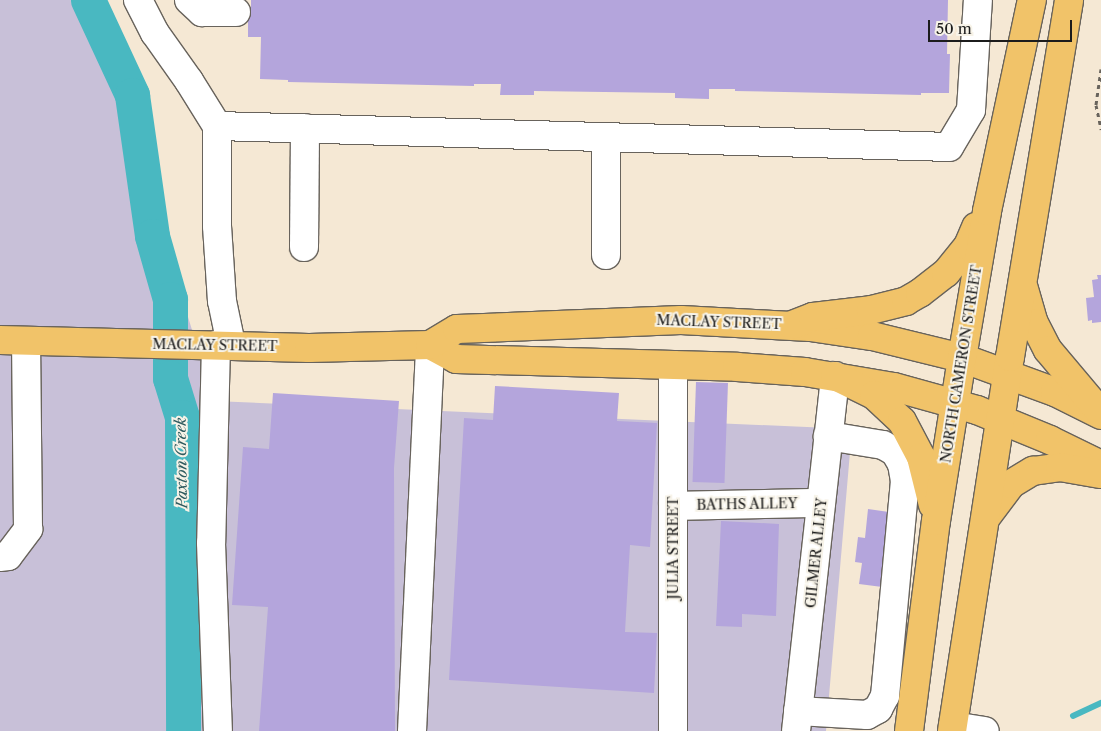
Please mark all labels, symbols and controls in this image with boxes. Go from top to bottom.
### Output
scale bar [931,10,1075,42]
text: 50 m [936,19,972,38]
street label: NORTH CAMERON STREET [937,264,985,464]
street label: MACLAY STREET [656,311,782,333]
street label: MACLAY STREET [152,336,278,354]
water label: Paxton Creek [171,417,191,509]
street label: BATHS ALLEY [696,495,798,513]
street label: JULIA STREET [665,496,681,600]
street label: GILMER ALLEY [802,497,830,609]

